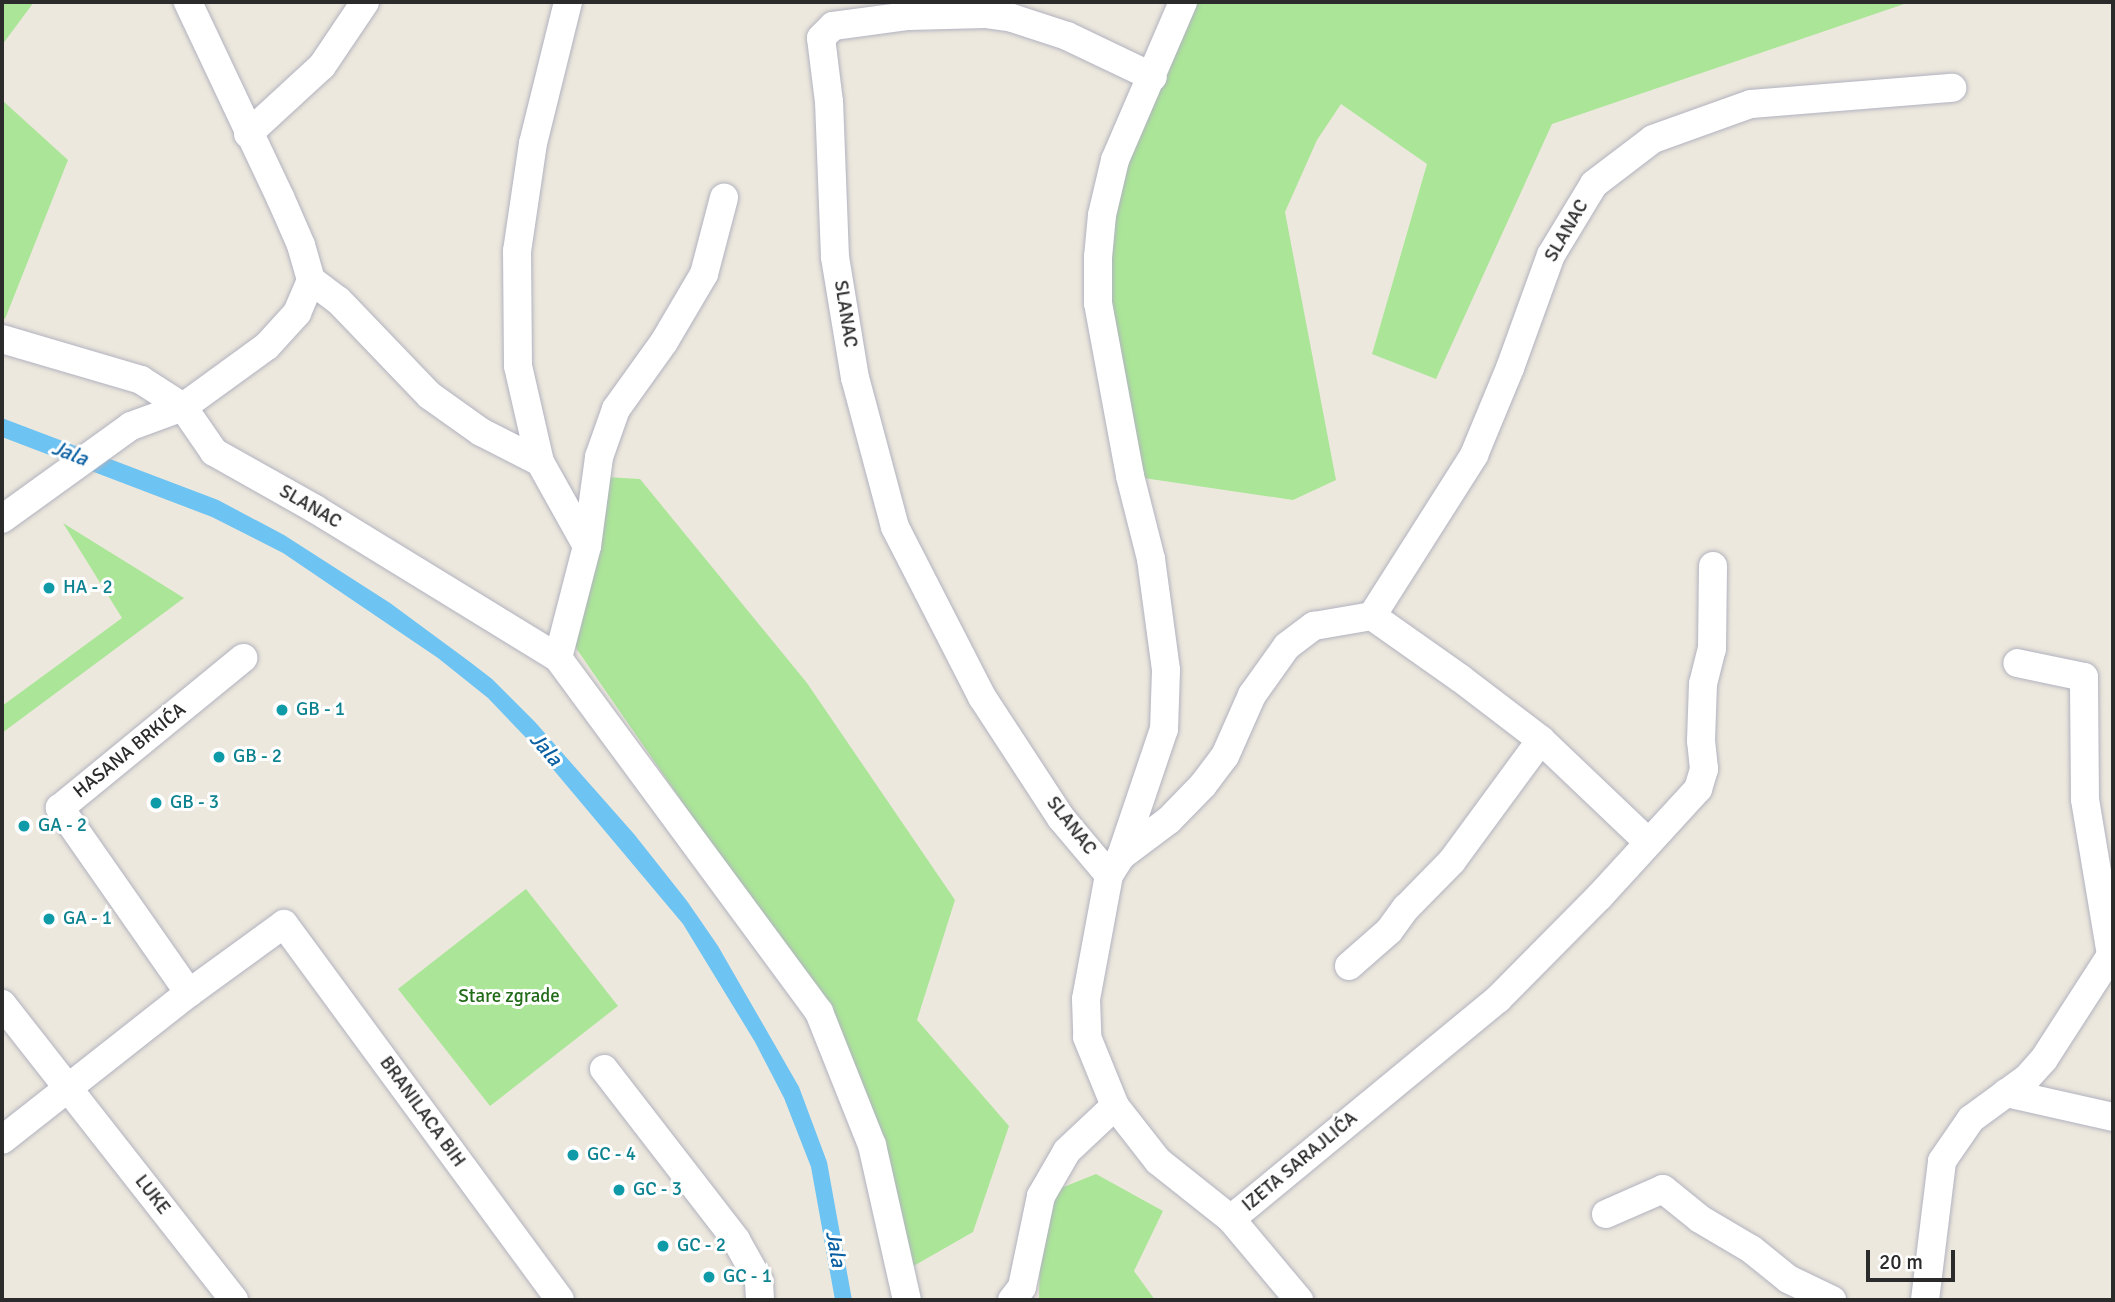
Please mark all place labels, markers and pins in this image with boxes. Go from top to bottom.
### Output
place label: HA - 2 [63,577,113,599]
marker: HA - 2 [41,580,57,596]
place label: GB - 1 [296,699,345,721]
marker: GB - 1 [274,702,290,718]
place label: GB - 2 [233,746,282,768]
marker: GB - 2 [211,749,227,765]
place label: GB - 3 [170,792,219,814]
marker: GB - 3 [148,795,164,811]
place label: GA - 2 [38,815,87,837]
marker: GA - 2 [16,818,32,834]
place label: GA - 1 [63,908,112,930]
marker: GA - 1 [41,911,57,927]
place label: GC - 4 [587,1144,636,1166]
marker: GC - 4 [565,1147,581,1163]
place label: GC - 3 [633,1179,682,1201]
marker: GC - 3 [611,1182,627,1198]
place label: GC - 2 [677,1235,726,1257]
marker: GC - 2 [655,1238,671,1254]
place label: GC - 1 [723,1266,772,1288]
marker: GC - 1 [701,1269,717,1285]

